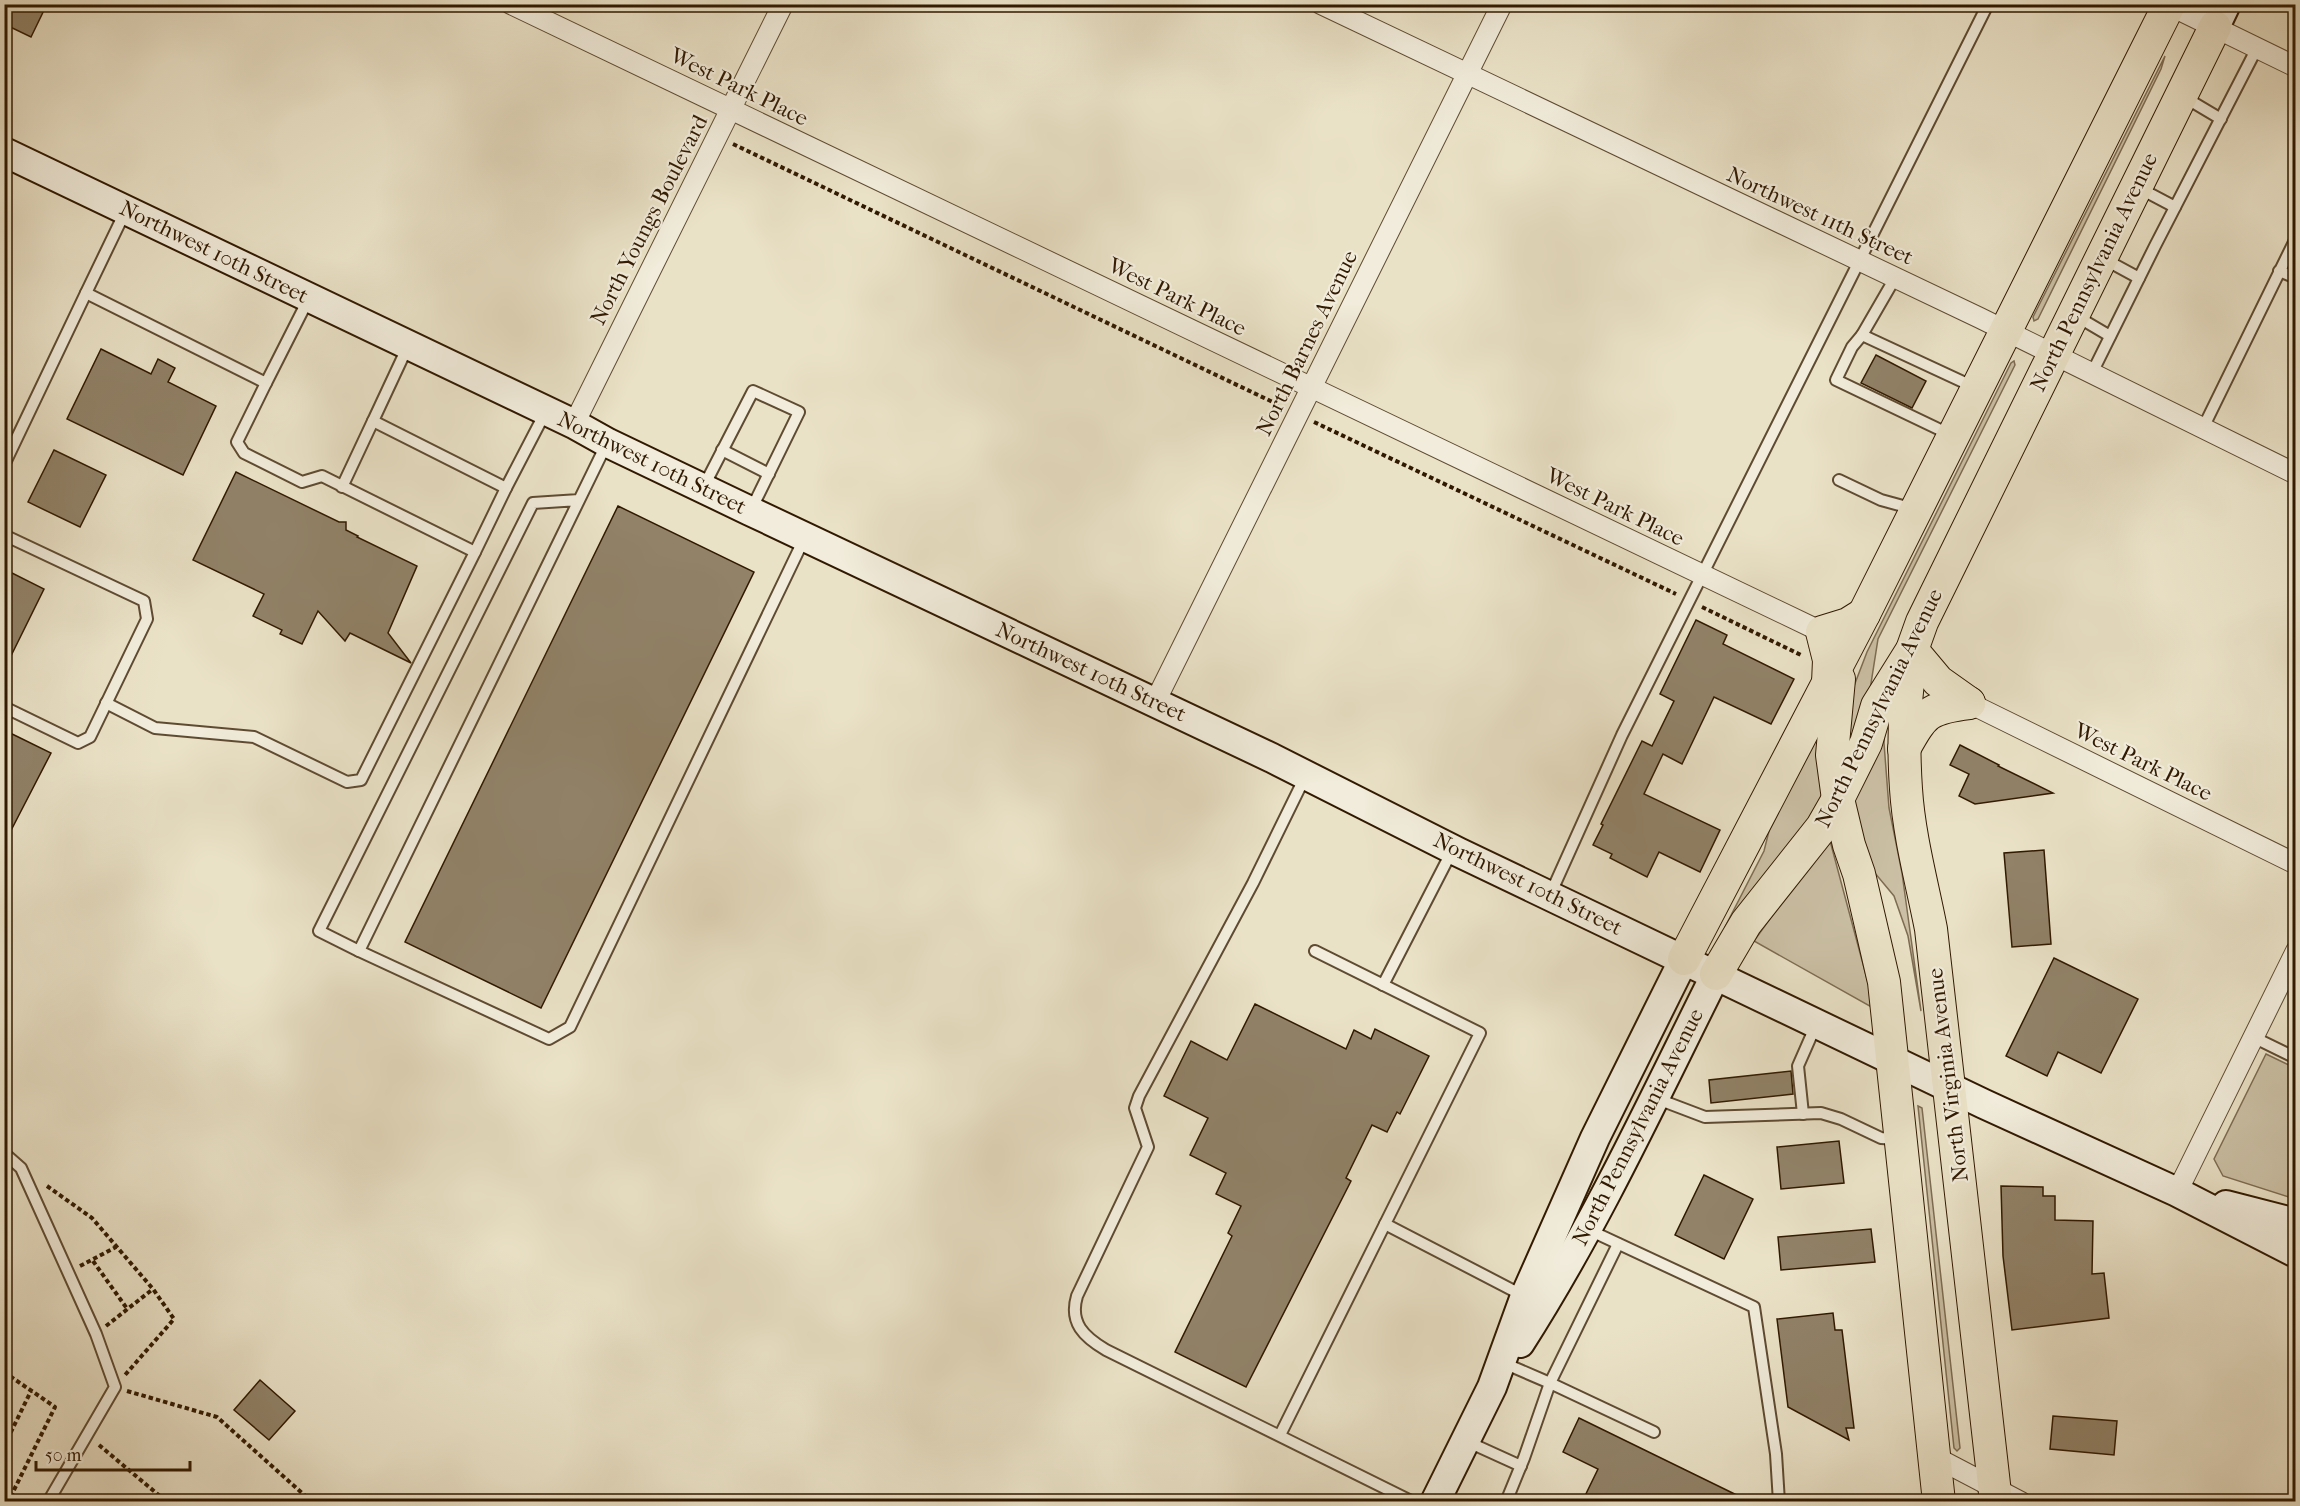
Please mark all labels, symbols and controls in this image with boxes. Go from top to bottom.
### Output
street label: West Park Place [665,42,812,132]
street label: North Youngs Boulevard [585,110,714,329]
street label: North Pennsylvania Avenue [2025,148,2163,396]
street label: Northwest 11th Street [1723,161,1917,271]
street label: Northwest 10th Street [115,195,313,309]
street label: North Barnes Avenue [1251,246,1363,440]
street label: West Park Place [1103,252,1250,342]
street label: Northwest 10th Street [553,406,751,520]
street label: West Park Place [1541,462,1688,552]
street label: North Pennsylvania Avenue [1810,584,1948,832]
street label: Northwest 10th Street [992,617,1190,728]
street label: West Park Place [2069,717,2216,807]
street label: Northwest 10th Street [1429,827,1627,941]
street label: North Virginia Avenue [1922,966,1974,1183]
street label: North Pennsylvania Avenue [1567,1004,1709,1250]
scale bar [36,1434,190,1472]
text: 50 m [45,1445,82,1466]

